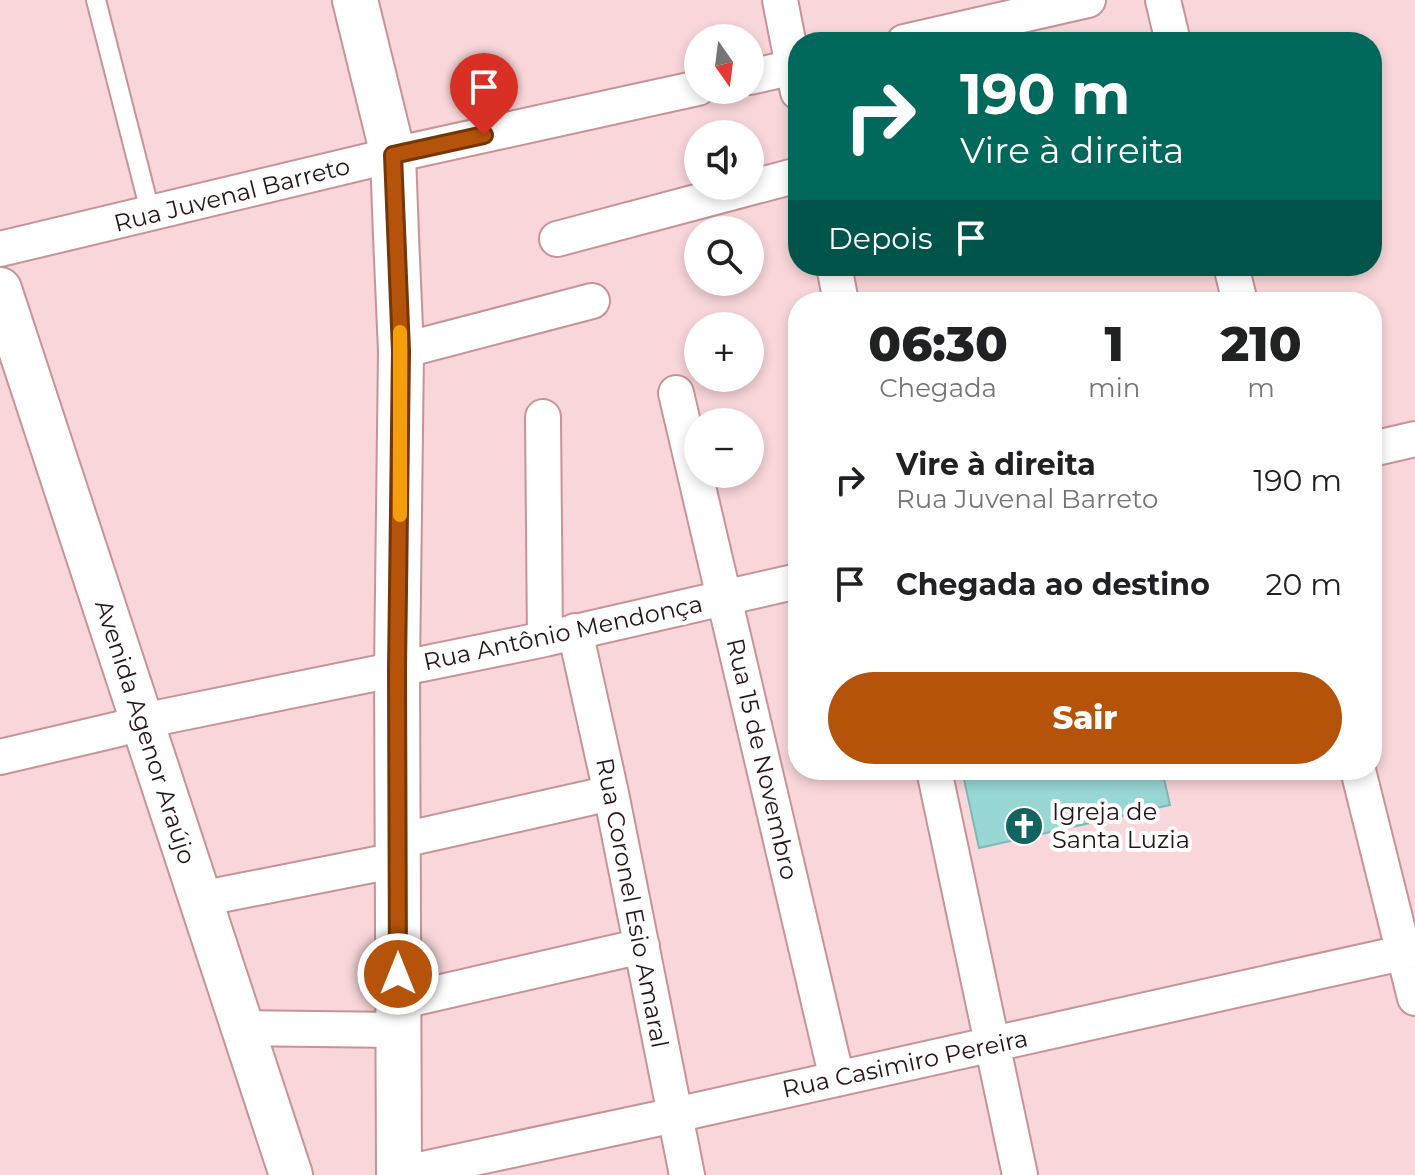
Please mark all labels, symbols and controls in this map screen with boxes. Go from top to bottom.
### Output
north arrow [684,24,764,104]
map controls [684,24,764,488]
pin [450,53,518,135]
text: 190 m [960,60,1130,128]
icon: right [828,64,932,168]
icon: arrive [462,65,506,109]
button: sound [684,120,764,200]
text: Vire à direita [960,128,1184,172]
street label: Rua Juvenal Barreto [111,151,353,238]
button: search [684,216,764,296]
icon: arrive [949,216,993,260]
text: Depois [828,220,933,257]
button: + [684,312,764,392]
text: 06:30 [868,315,1008,373]
text: 1 [1104,315,1124,373]
text: 210 [1221,315,1302,373]
text: Chegada [879,372,997,404]
text: min [1088,372,1140,404]
text: m [1247,372,1275,404]
button: − [684,408,764,488]
text: Vire à direita [896,446,1096,483]
icon: right [828,458,872,502]
text: 190 m [1253,462,1342,499]
text: Rua Juvenal Barreto [896,483,1158,515]
icon: arrive [828,562,872,606]
text: Chegada ao destino [896,566,1210,603]
text: 20 m [1265,566,1342,603]
street label: Rua Antônio Mendonça [421,589,705,676]
street label: Avenida Agenor Araújo [89,596,202,868]
street label: Rua 15 de Novembro [721,635,804,882]
button: Sair [828,672,1342,764]
street label: Rua Coronel Esio Amaral [590,755,675,1050]
place label: Igreja de Santa Luzia [1052,797,1190,854]
church icon: Igreja de Santa Luzia [1003,805,1045,847]
position arrow [356,932,440,1016]
street label: Rua Casimiro Pereira [780,1023,1030,1104]

